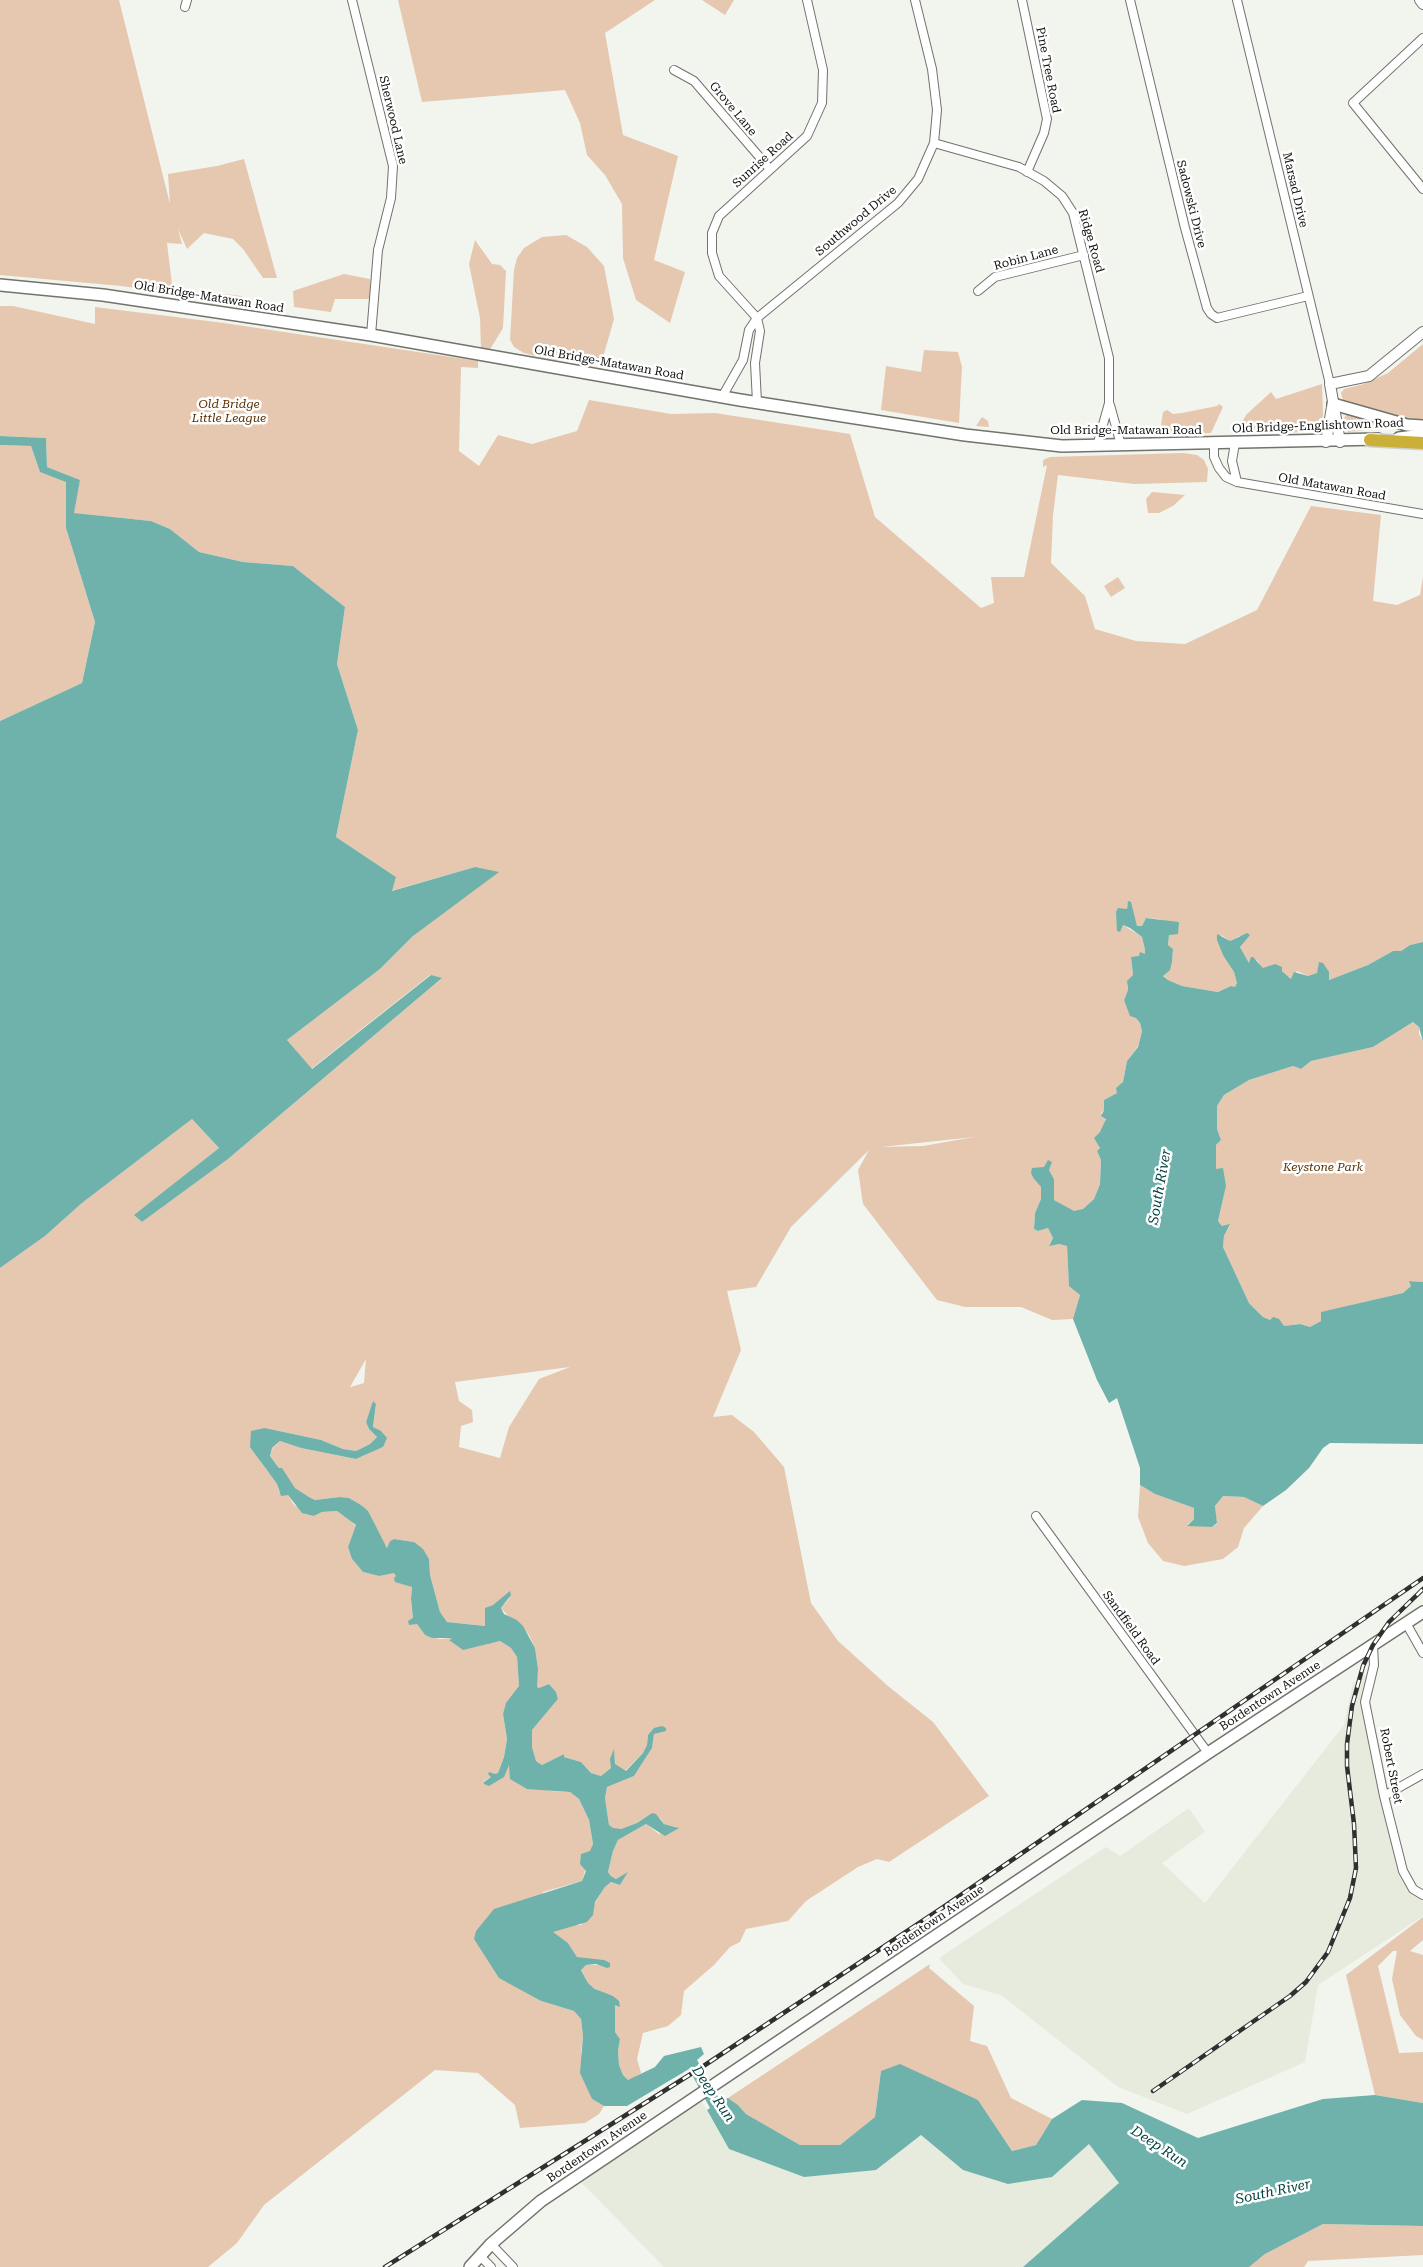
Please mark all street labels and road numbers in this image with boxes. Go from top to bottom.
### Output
street label: Pine Tree Road [1033,26,1063,114]
street label: Sherwood Lane [376,74,410,166]
street label: Grove Lane [706,79,760,139]
street label: Sunrise Road [730,129,796,191]
street label: Marsad Drive [1279,151,1311,229]
street label: Sadowski Drive [1173,159,1209,249]
street label: Southwood Drive [813,183,899,259]
street label: Ridge Road [1075,208,1107,274]
street label: Robin Lane [992,242,1060,274]
street label: Old Bridge-Matawan Road [133,278,285,316]
street label: Old Bridge-Matawan Road [533,343,685,383]
street label: Old Bridge-Englishtown Road [1232,416,1404,436]
street label: Old Bridge-Matawan Road [1050,423,1202,437]
street label: Old Matawan Road [1277,470,1387,504]
street label: Sandfield Road [1099,1588,1163,1668]
street label: Bordentown Avenue [1217,1658,1323,1734]
street label: Robert Street [1377,1727,1405,1805]
street label: Bordentown Avenue [881,1882,987,1960]
street label: Bordentown Avenue [544,2108,650,2186]

